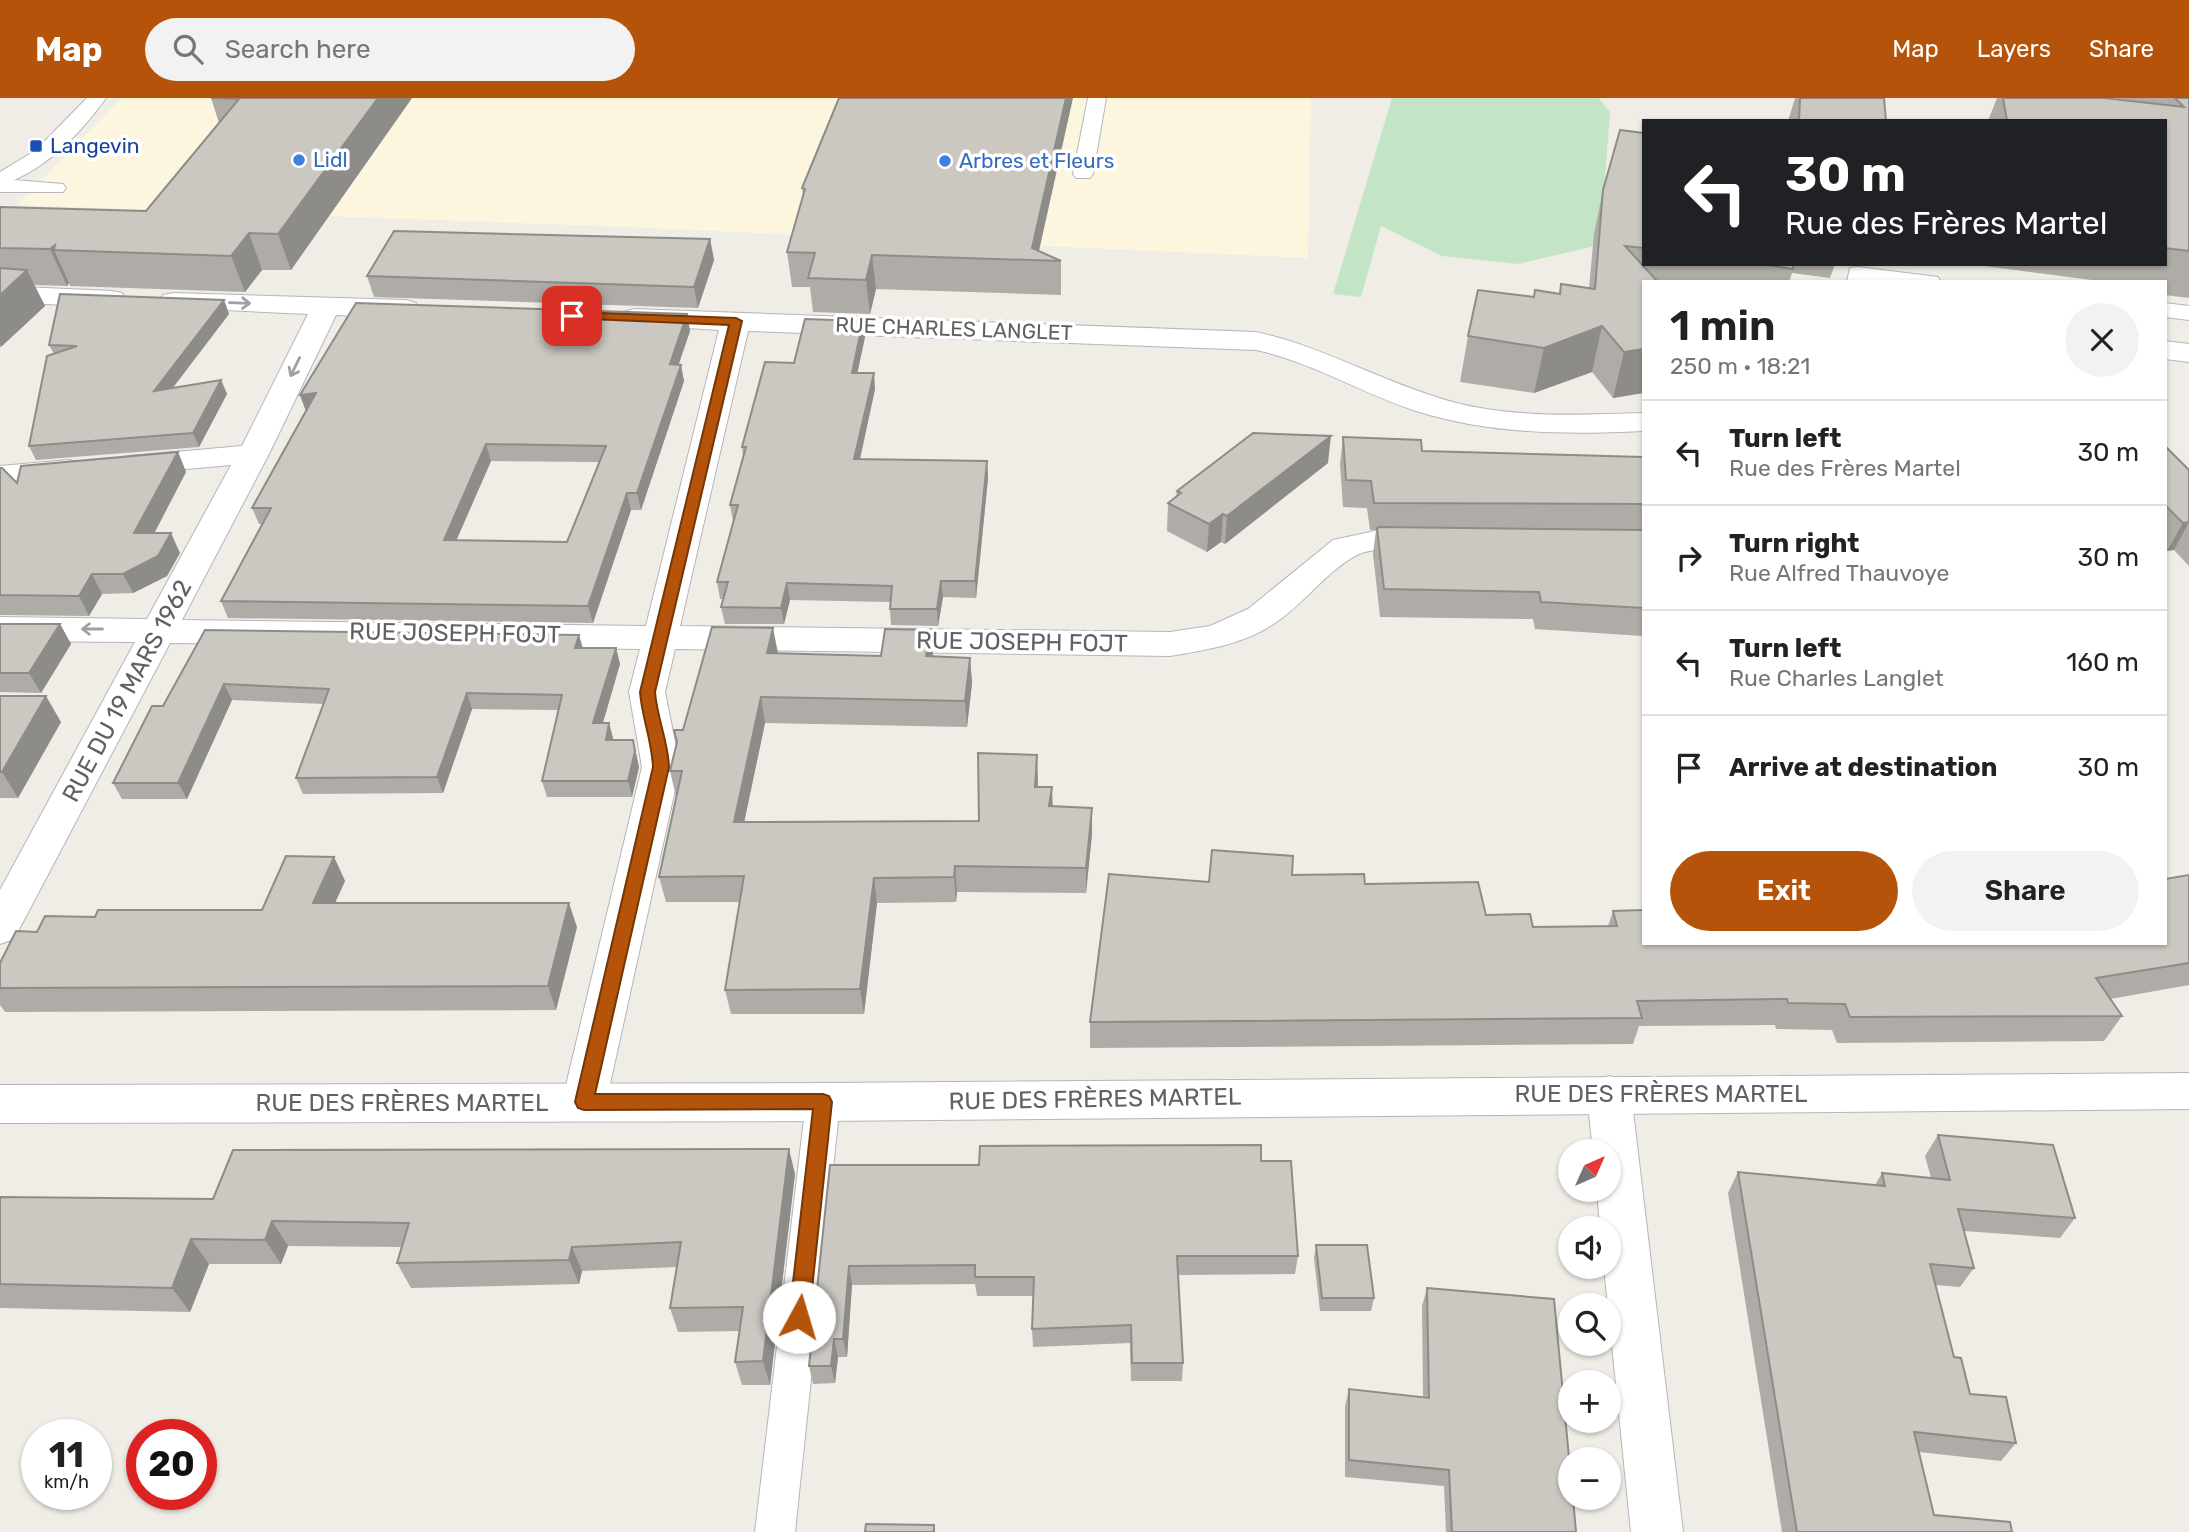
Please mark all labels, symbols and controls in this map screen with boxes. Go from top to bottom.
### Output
search box [145,18,635,81]
text: Map [35,30,103,69]
icon: search [169,30,207,68]
text: Search here [225,34,370,65]
text: Map [1892,35,1939,63]
text: Layers [1977,35,2051,63]
text: Share [2089,35,2154,63]
place label: Langevin [50,133,140,158]
marker: Langevin [28,138,44,154]
text: 30 m [1785,145,1906,203]
place label: Lidl [313,147,348,172]
icon: left [1670,147,1761,238]
place label: Arbres et Fleurs [959,148,1114,173]
marker: Lidl [291,152,307,168]
marker: Arbres et Fleurs [937,153,953,169]
text: Rue des Frères Martel [1785,204,2107,242]
pin [542,286,602,346]
one-way arrow [228,297,251,310]
icon: arrive [553,297,591,335]
text: 1 min [1670,301,1776,351]
button: close [2065,303,2139,377]
street label: RUE CHARLES LANGLET [835,312,1073,345]
text: 250 m · 18:21 [1670,352,1810,380]
one-way arrow [288,356,302,377]
text: Turn left [1729,423,1841,454]
icon: left [1670,434,1708,472]
text: 30 m [2077,437,2139,468]
text: Rue des Frères Martel [1729,454,1961,482]
text: Turn right [1729,528,1859,559]
icon: right [1670,539,1708,577]
text: 30 m [2077,542,2139,573]
text: Rue Alfred Thauvoye [1729,559,1949,587]
street label: RUE DU 19 MARS 1962 [57,575,197,807]
street label: RUE JOSEPH FOJT [349,617,561,649]
one-way arrow [81,623,104,636]
street label: RUE JOSEPH FOJT [916,626,1128,658]
text: Turn left [1729,633,1841,664]
icon: left [1670,644,1708,682]
text: 160 m [2066,647,2139,678]
text: Rue Charles Langlet [1729,664,1944,692]
icon: arrive [1670,749,1708,787]
text: Arrive at destination [1729,752,1997,783]
text: 30 m [2077,752,2139,783]
button: Exit [1670,851,1898,931]
button: Share [1912,851,2139,931]
street label: RUE DES FRÈRES MARTEL [1515,1080,1808,1108]
street label: RUE DES FRÈRES MARTEL [948,1082,1242,1116]
street label: RUE DES FRÈRES MARTEL [256,1089,549,1117]
north arrow [1558,1139,1620,1202]
map controls [1558,1139,1621,1510]
button: sound [1558,1216,1621,1279]
position arrow [762,1280,836,1354]
button: search [1558,1293,1621,1356]
button: + [1558,1370,1621,1433]
speed limit sign: 20 [126,1419,217,1510]
text: 11 [49,1434,84,1476]
button: − [1558,1447,1621,1510]
text: km/h [44,1471,89,1493]

